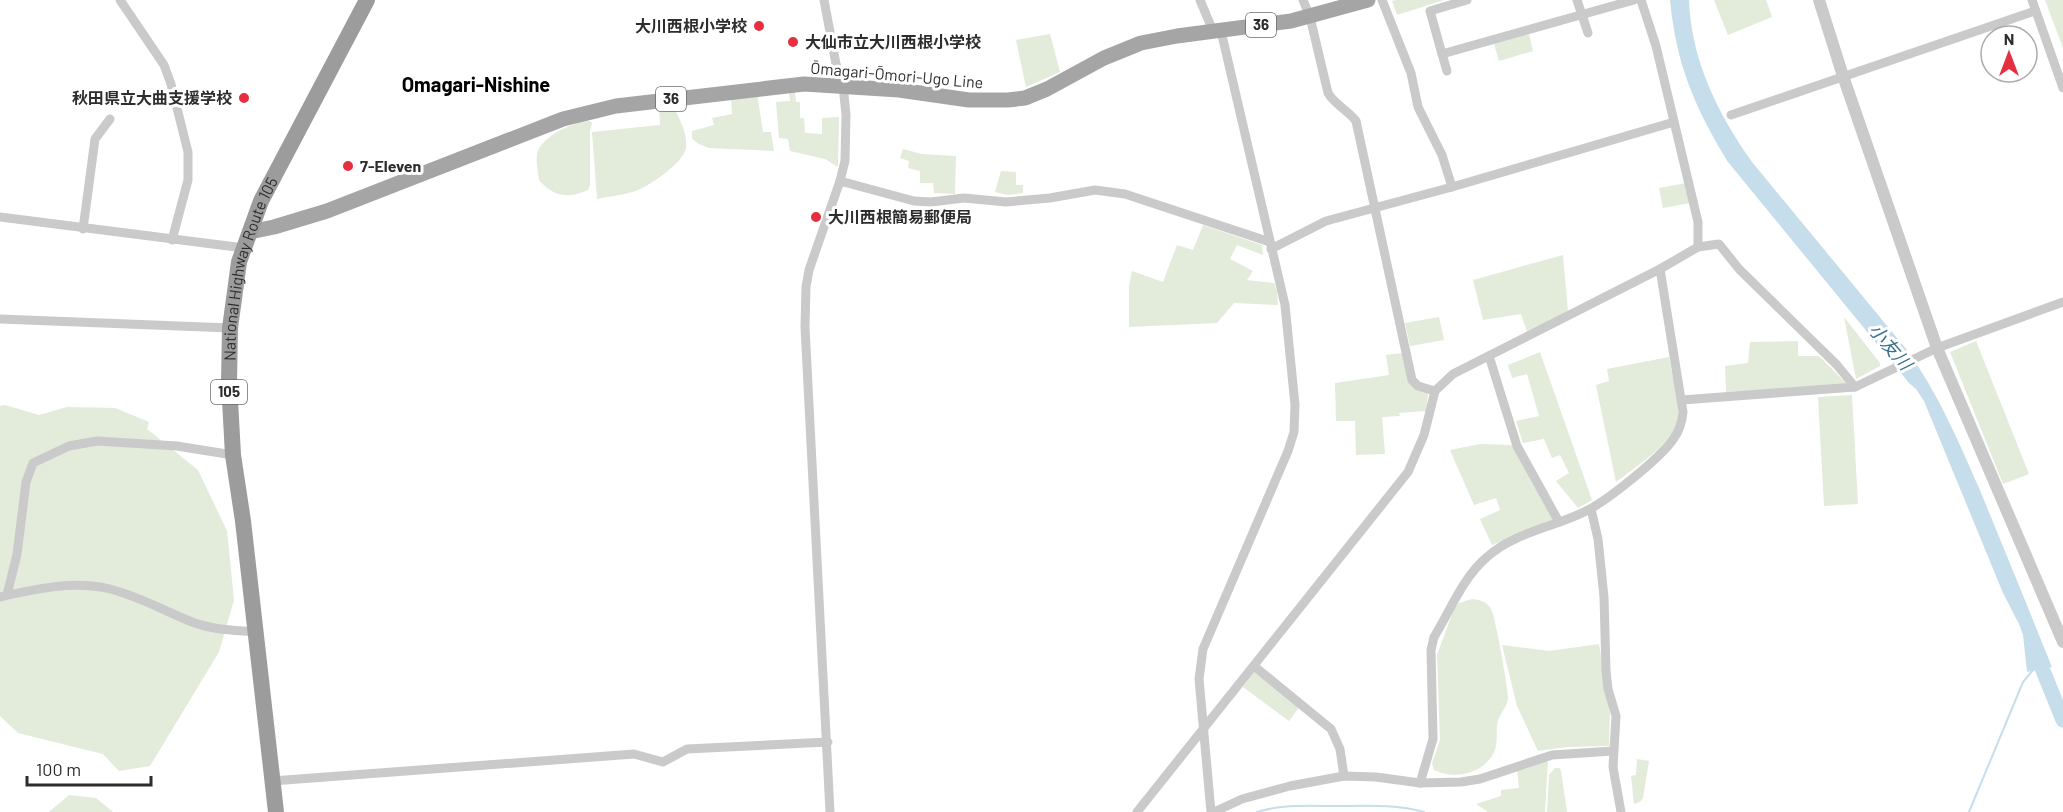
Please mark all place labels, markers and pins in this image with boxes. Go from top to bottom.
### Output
place label: 大川西根小学校 [635,16,747,35]
marker: 大川西根小学校 [752,19,766,33]
place label: 大仙市立大川西根小学校 [805,32,981,51]
marker: 大仙市立大川西根小学校 [786,35,800,49]
place label: 秋田県立大曲支援学校 [72,88,232,107]
marker: 秋田県立大曲支援学校 [237,91,251,105]
place label: 7-Eleven [360,156,421,175]
marker: 7-Eleven [341,159,355,173]
place label: 大川西根簡易郵便局 [828,207,972,226]
marker: 大川西根簡易郵便局 [809,210,823,224]

